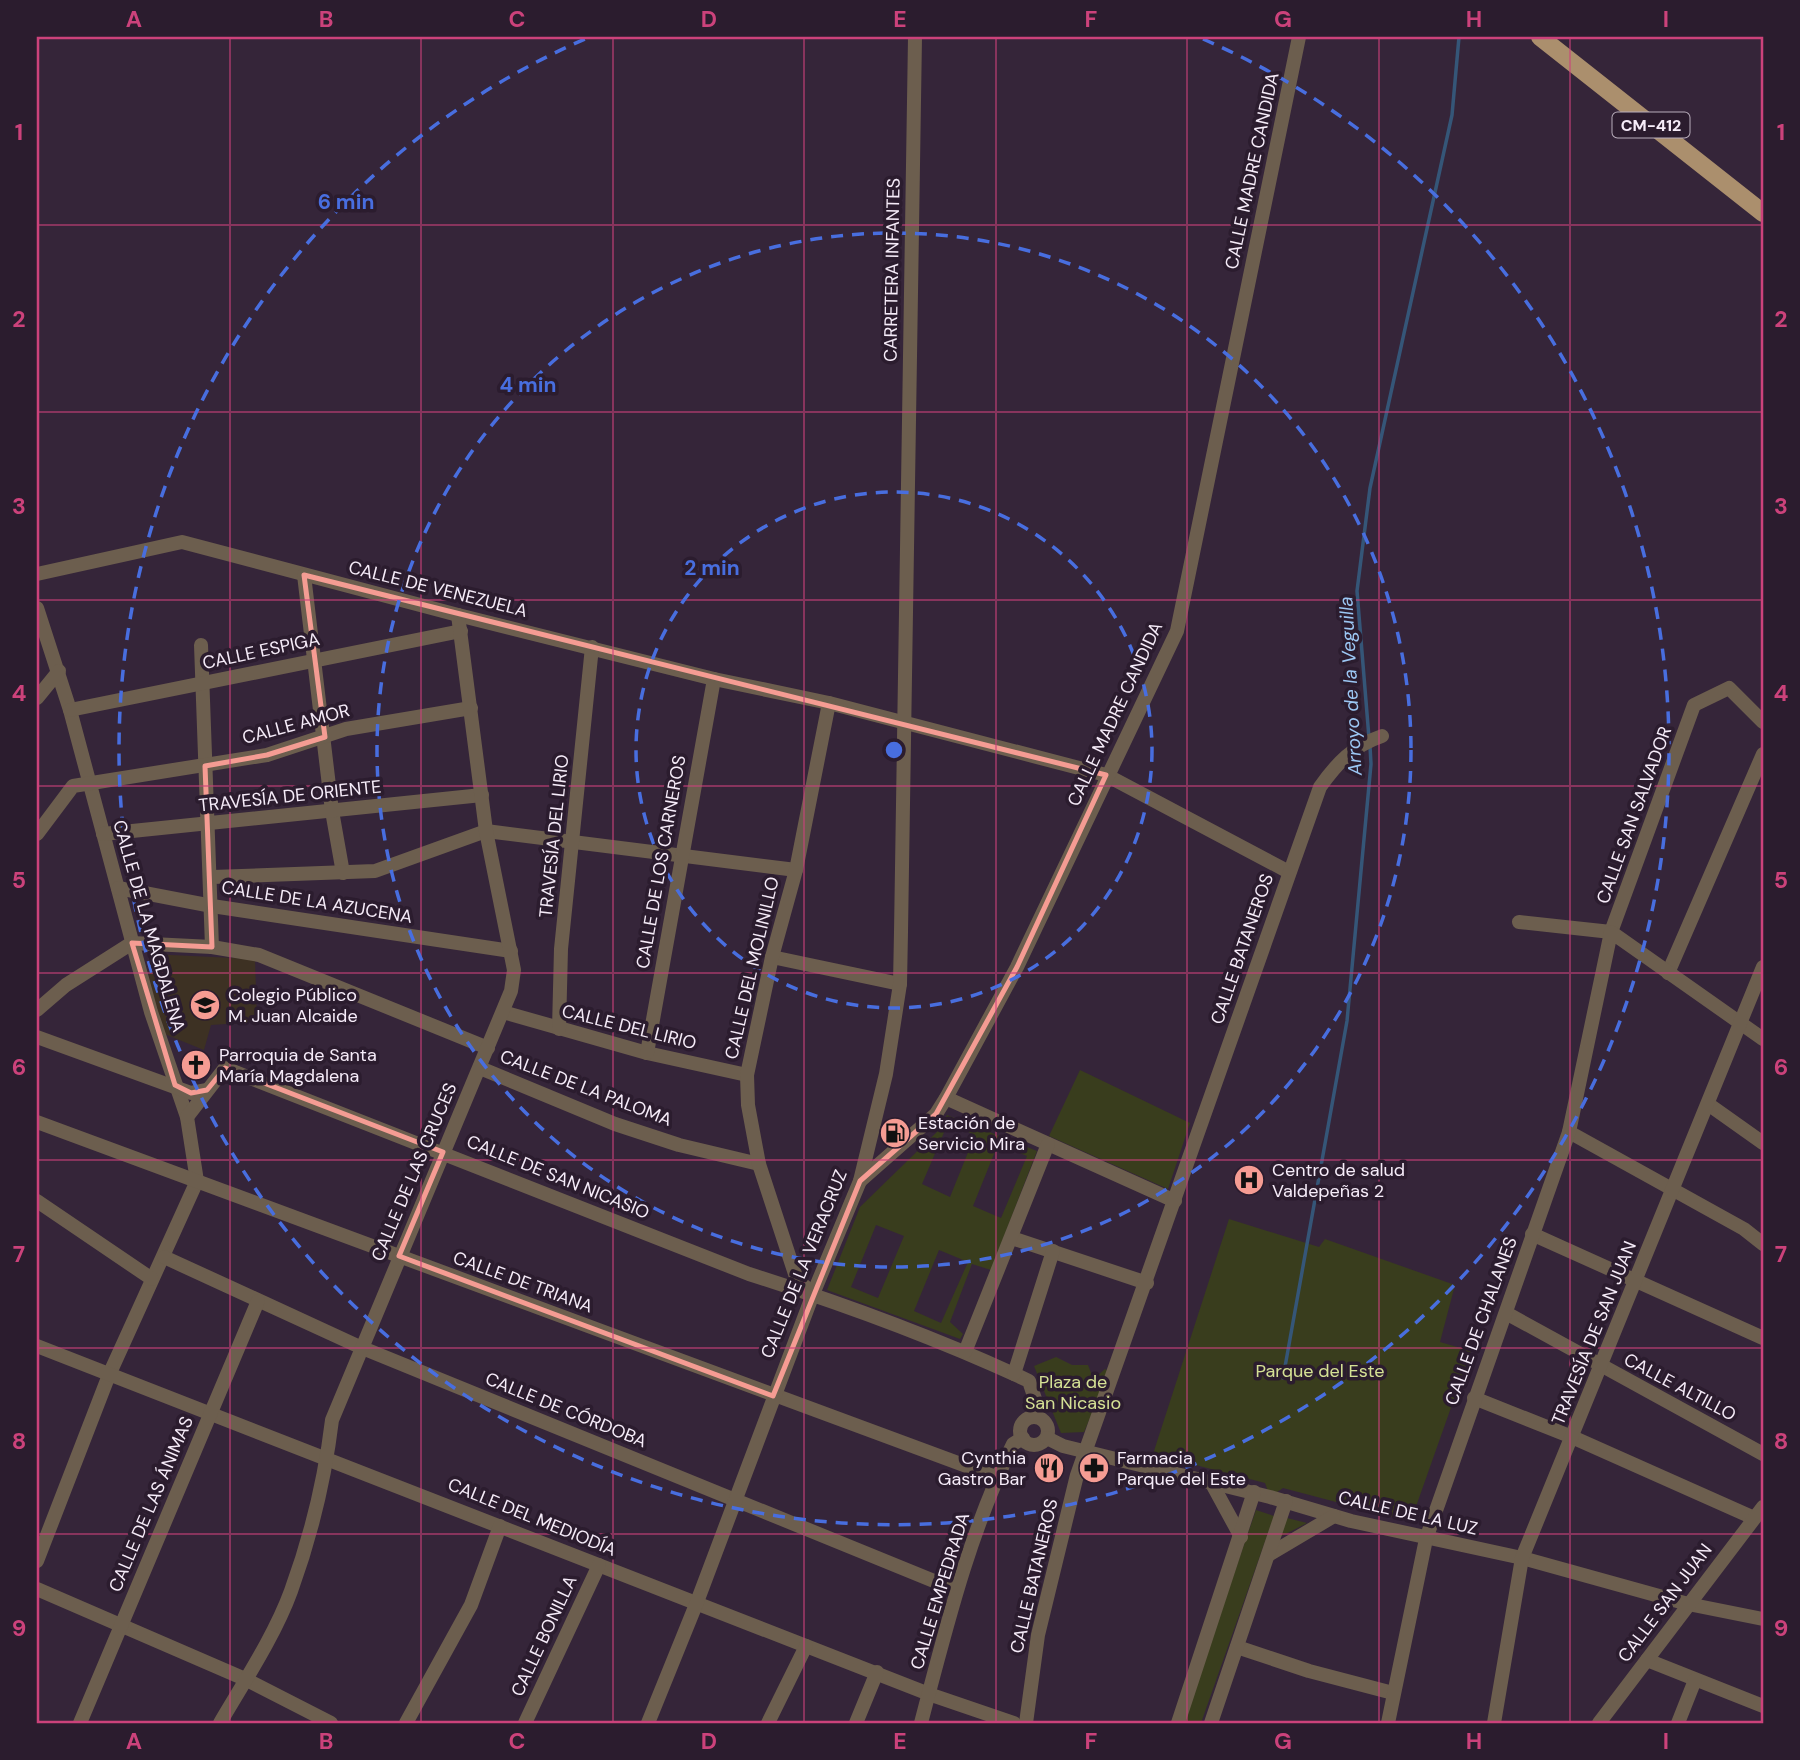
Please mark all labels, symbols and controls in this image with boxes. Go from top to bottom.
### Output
text: A [126,4,142,34]
text: B [319,4,333,34]
text: C [509,4,525,34]
text: D [701,4,717,34]
text: E [893,4,907,34]
text: F [1085,4,1098,34]
text: G [1274,4,1292,34]
text: H [1466,4,1482,34]
text: I [1663,4,1669,34]
street label: CALLE MADRE CANDIDA [1219,70,1285,272]
road number: CM-412 [1612,113,1690,138]
text: 1 [15,117,23,147]
text: 1 [1777,117,1785,147]
street label: CARRETERA INFANTES [878,178,906,362]
text: 6 min [318,188,374,216]
text: 2 [12,304,26,334]
text: 2 [1774,304,1788,334]
text: 4 min [499,371,557,399]
text: 3 [12,491,26,521]
text: 3 [1774,491,1788,521]
text: 2 min [684,554,740,582]
street label: CALLE DE VENEZUELA [346,555,530,623]
water label: Arroyo de la Veguilla [1333,596,1368,777]
street label: CALLE MADRE CANDIDA [1062,618,1168,810]
street label: CALLE ESPIGA [200,627,322,675]
text: 4 [12,678,27,708]
text: 4 [1774,678,1789,708]
street label: CALLE AMOR [240,698,352,750]
street label: CALLE SAN SALVADOR [1591,723,1677,907]
centre of rings [882,738,906,762]
street label: TRAVESÍA DEL LIRIO [533,753,575,919]
street label: CALLE DE LOS CARNEROS [630,753,692,971]
street label: TRAVESÍA DE ORIENTE [197,774,383,818]
street label: CALLE DE LA MAGDALENA [107,817,191,1035]
text: 5 [12,865,26,895]
text: 5 [1774,865,1788,895]
street label: CALLE BATANEROS [1205,870,1279,1028]
street label: CALLE DEL MOLINILLO [719,874,785,1062]
street label: CALLE DE LA AZUCENA [220,875,414,929]
place label: Colegio Público M. Juan Alcaide [228,983,358,1028]
school or university icon: Colegio Público M. Juan Alcaide [188,988,222,1022]
street label: CALLE DEL LIRIO [559,999,699,1055]
place label: Parroquia de Santa María Magdalena [219,1043,377,1088]
street label: CALLE DE LA PALOMA [497,1044,675,1132]
church icon: Parroquia de Santa María Magdalena [179,1048,213,1082]
text: 6 [12,1052,26,1082]
text: 6 [1774,1052,1788,1082]
street label: CALLE DE LAS CRUCES [366,1079,462,1265]
place label: Estación de Servicio Mira [918,1111,1025,1156]
fuel station icon: Estación de Servicio Mira [878,1116,912,1150]
street label: CALLE DE SAN NICASIO [463,1129,653,1225]
place label: Centro de salud Valdepeñas 2 [1272,1158,1405,1203]
hospital icon: Centro de salud Valdepeñas 2 [1232,1163,1266,1197]
street label: CALLE DE LA VERACRUZ [755,1166,853,1362]
street label: CALLE DE CHALANES [1439,1234,1523,1408]
street label: TRAVESÍA DE SAN JUAN [1546,1238,1642,1428]
text: 7 [13,1239,25,1269]
text: 7 [1775,1239,1787,1269]
street label: CALLE DE TRIANA [450,1246,596,1318]
street label: CALLE ALTILLO [1620,1347,1740,1427]
park label: Parque del Este [1256,1359,1384,1383]
street label: CALLE DE CÓRDOBA [482,1367,650,1453]
park label: Plaza de San Nicasio [1025,1370,1121,1415]
street label: CALLE DE LAS ÁNIMAS [103,1412,199,1596]
text: 8 [12,1426,26,1456]
text: 8 [1774,1426,1788,1456]
place label: Cynthia Gastro Bar [938,1446,1026,1491]
place label: Farmacia Parque del Este [1117,1446,1246,1491]
restaurant icon: Cynthia Gastro Bar [1032,1451,1066,1485]
pharmacy icon: Farmacia Parque del Este [1077,1451,1111,1485]
street label: CALLE DEL MEDIODÍA [444,1472,620,1562]
street label: CALLE DE LA LUZ [1336,1485,1480,1541]
street label: CALLE BATANEROS [1005,1496,1063,1656]
street label: CALLE EMPEDRADA [905,1510,975,1672]
street label: CALLE SAN JUAN [1612,1539,1718,1667]
street label: CALLE BONILLA [505,1572,583,1700]
text: 9 [12,1613,26,1643]
text: 9 [1774,1613,1788,1643]
text: A [126,1726,142,1756]
text: B [319,1726,333,1756]
text: C [509,1726,525,1756]
text: D [701,1726,717,1756]
text: E [893,1726,907,1756]
text: F [1085,1726,1098,1756]
text: G [1274,1726,1292,1756]
text: H [1466,1726,1482,1756]
text: I [1663,1726,1669,1756]

